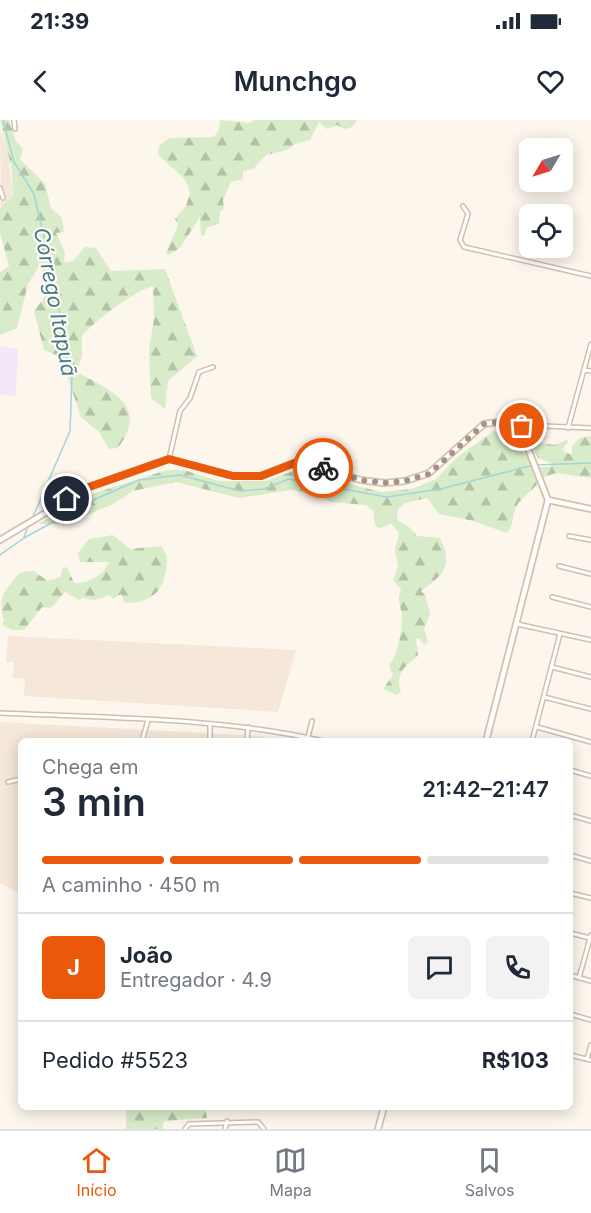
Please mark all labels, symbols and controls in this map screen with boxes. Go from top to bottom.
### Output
text: 21:39 [30,8,89,34]
icon: back [24,65,57,98]
text: Munchgo [234,65,357,98]
icon: heart [534,65,567,98]
north arrow [519,138,573,192]
map controls [519,138,573,258]
button: locate [519,204,573,258]
water label: Córrego Itapuã [29,225,82,378]
pin [496,400,547,451]
icon: bag [505,409,538,442]
courier [293,438,353,498]
icon: bike [307,452,340,485]
pin [41,473,92,524]
icon: home [50,482,83,515]
text: Chega em [42,755,138,779]
text: 21:42–21:47 [422,776,549,802]
text: 3 min [42,778,146,825]
text: A caminho · 450 m [42,873,220,897]
button: chat [408,936,471,999]
button: phone [486,936,549,999]
text: João [120,942,173,968]
text: J [67,954,80,980]
text: Entregador · 4.9 [120,968,272,992]
text: Pedido #5523 [42,1047,188,1073]
text: R$103 [482,1047,549,1073]
tab: Início [76,1144,117,1200]
tab: Mapa [269,1144,312,1200]
tab: Salvos [465,1144,515,1200]

